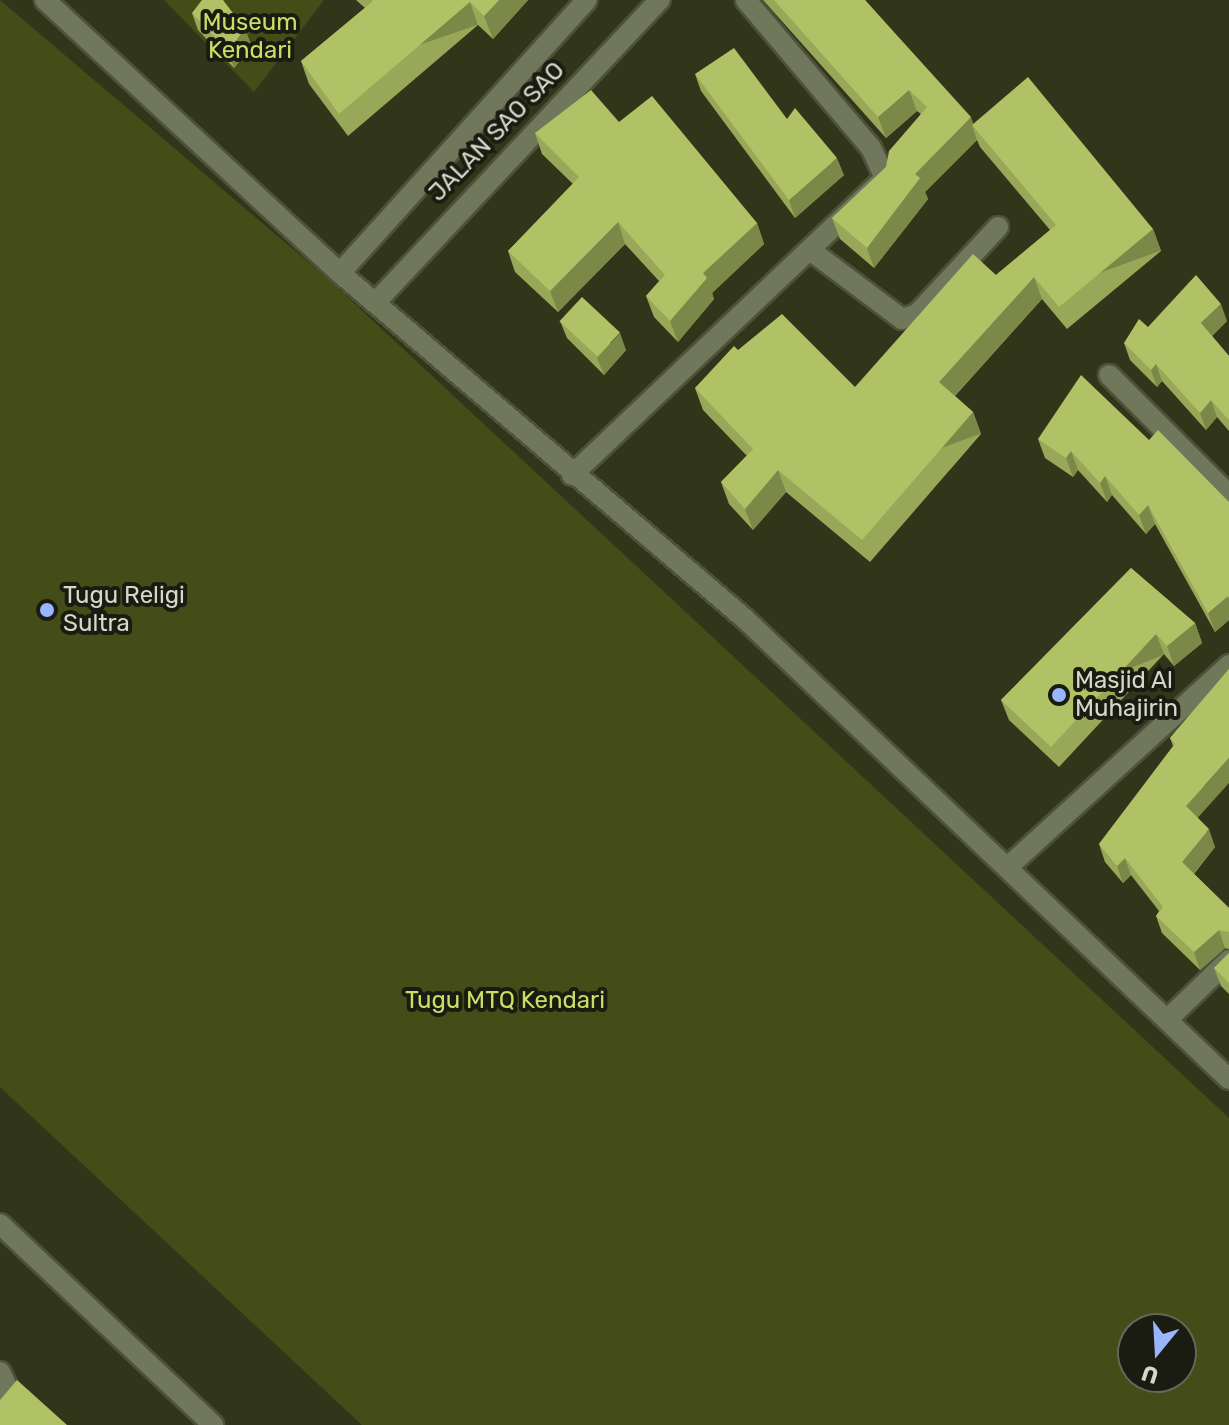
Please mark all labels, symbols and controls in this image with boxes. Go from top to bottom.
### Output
park label: Museum Kendari [203,9,297,65]
street label: JALAN SAO SAO [423,56,571,208]
place label: Tugu Religi Sultra [63,582,185,638]
marker: Tugu Religi Sultra [38,601,56,619]
place label: Masjid Al Muhajirin [1075,667,1178,723]
marker: Masjid Al Muhajirin [1050,686,1068,704]
park label: Tugu MTQ Kendari [405,987,605,1015]
north arrow [1117,1313,1197,1393]
text: U [1138,1359,1162,1390]

